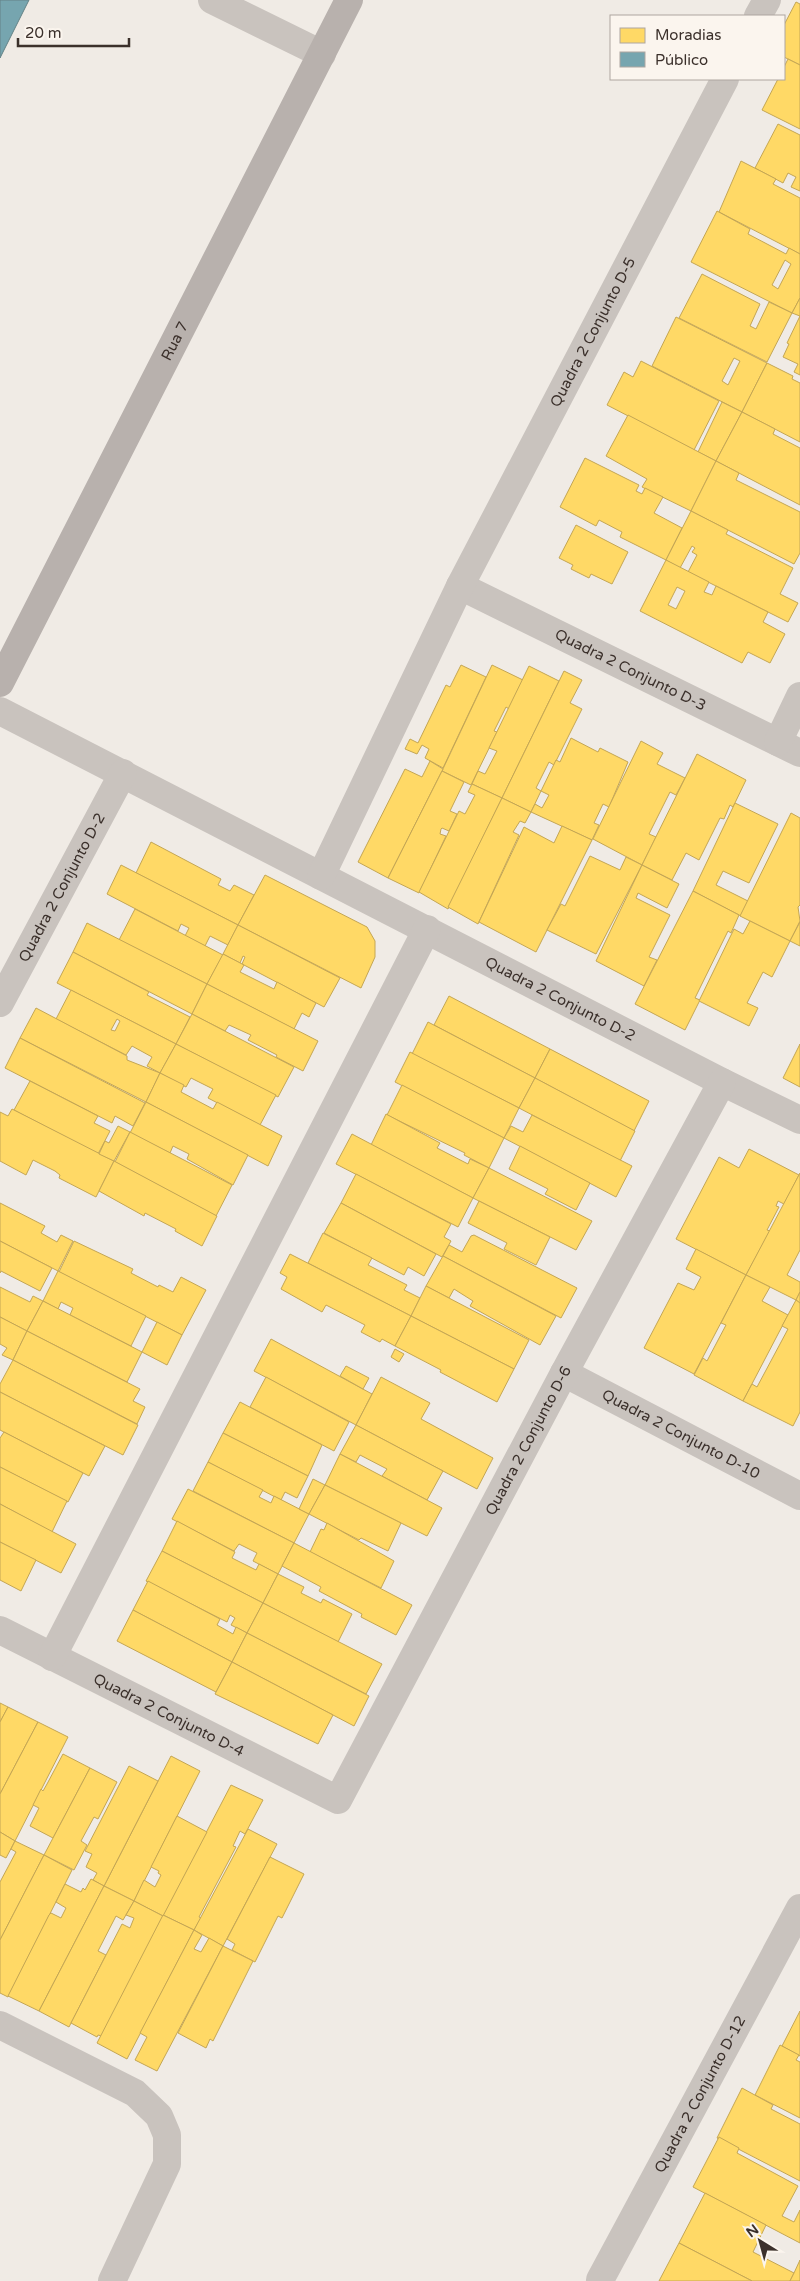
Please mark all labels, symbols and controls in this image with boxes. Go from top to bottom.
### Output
scale bar [18,15,129,47]
legend [610,15,785,80]
text: 20 m [25,24,62,42]
text: Moradias [655,26,721,44]
text: Público [655,51,708,69]
street label: Quadra 2 Conjunto D-5 [546,254,639,410]
street label: Rua 7 [157,318,192,364]
street label: Quadra 2 Conjunto D-3 [552,625,709,715]
street label: Quadra 2 Conjunto D-2 [15,810,109,965]
street label: Quadra 2 Conjunto D-2 [482,953,638,1045]
street label: Quadra 2 Conjunto D-6 [481,1363,575,1518]
street label: Quadra 2 Conjunto D-10 [599,1385,763,1483]
street label: Quadra 2 Conjunto D-4 [90,1669,247,1760]
street label: Quadra 2 Conjunto D-12 [650,2012,749,2176]
north arrow [735,2216,785,2266]
text: N [743,2221,762,2241]

